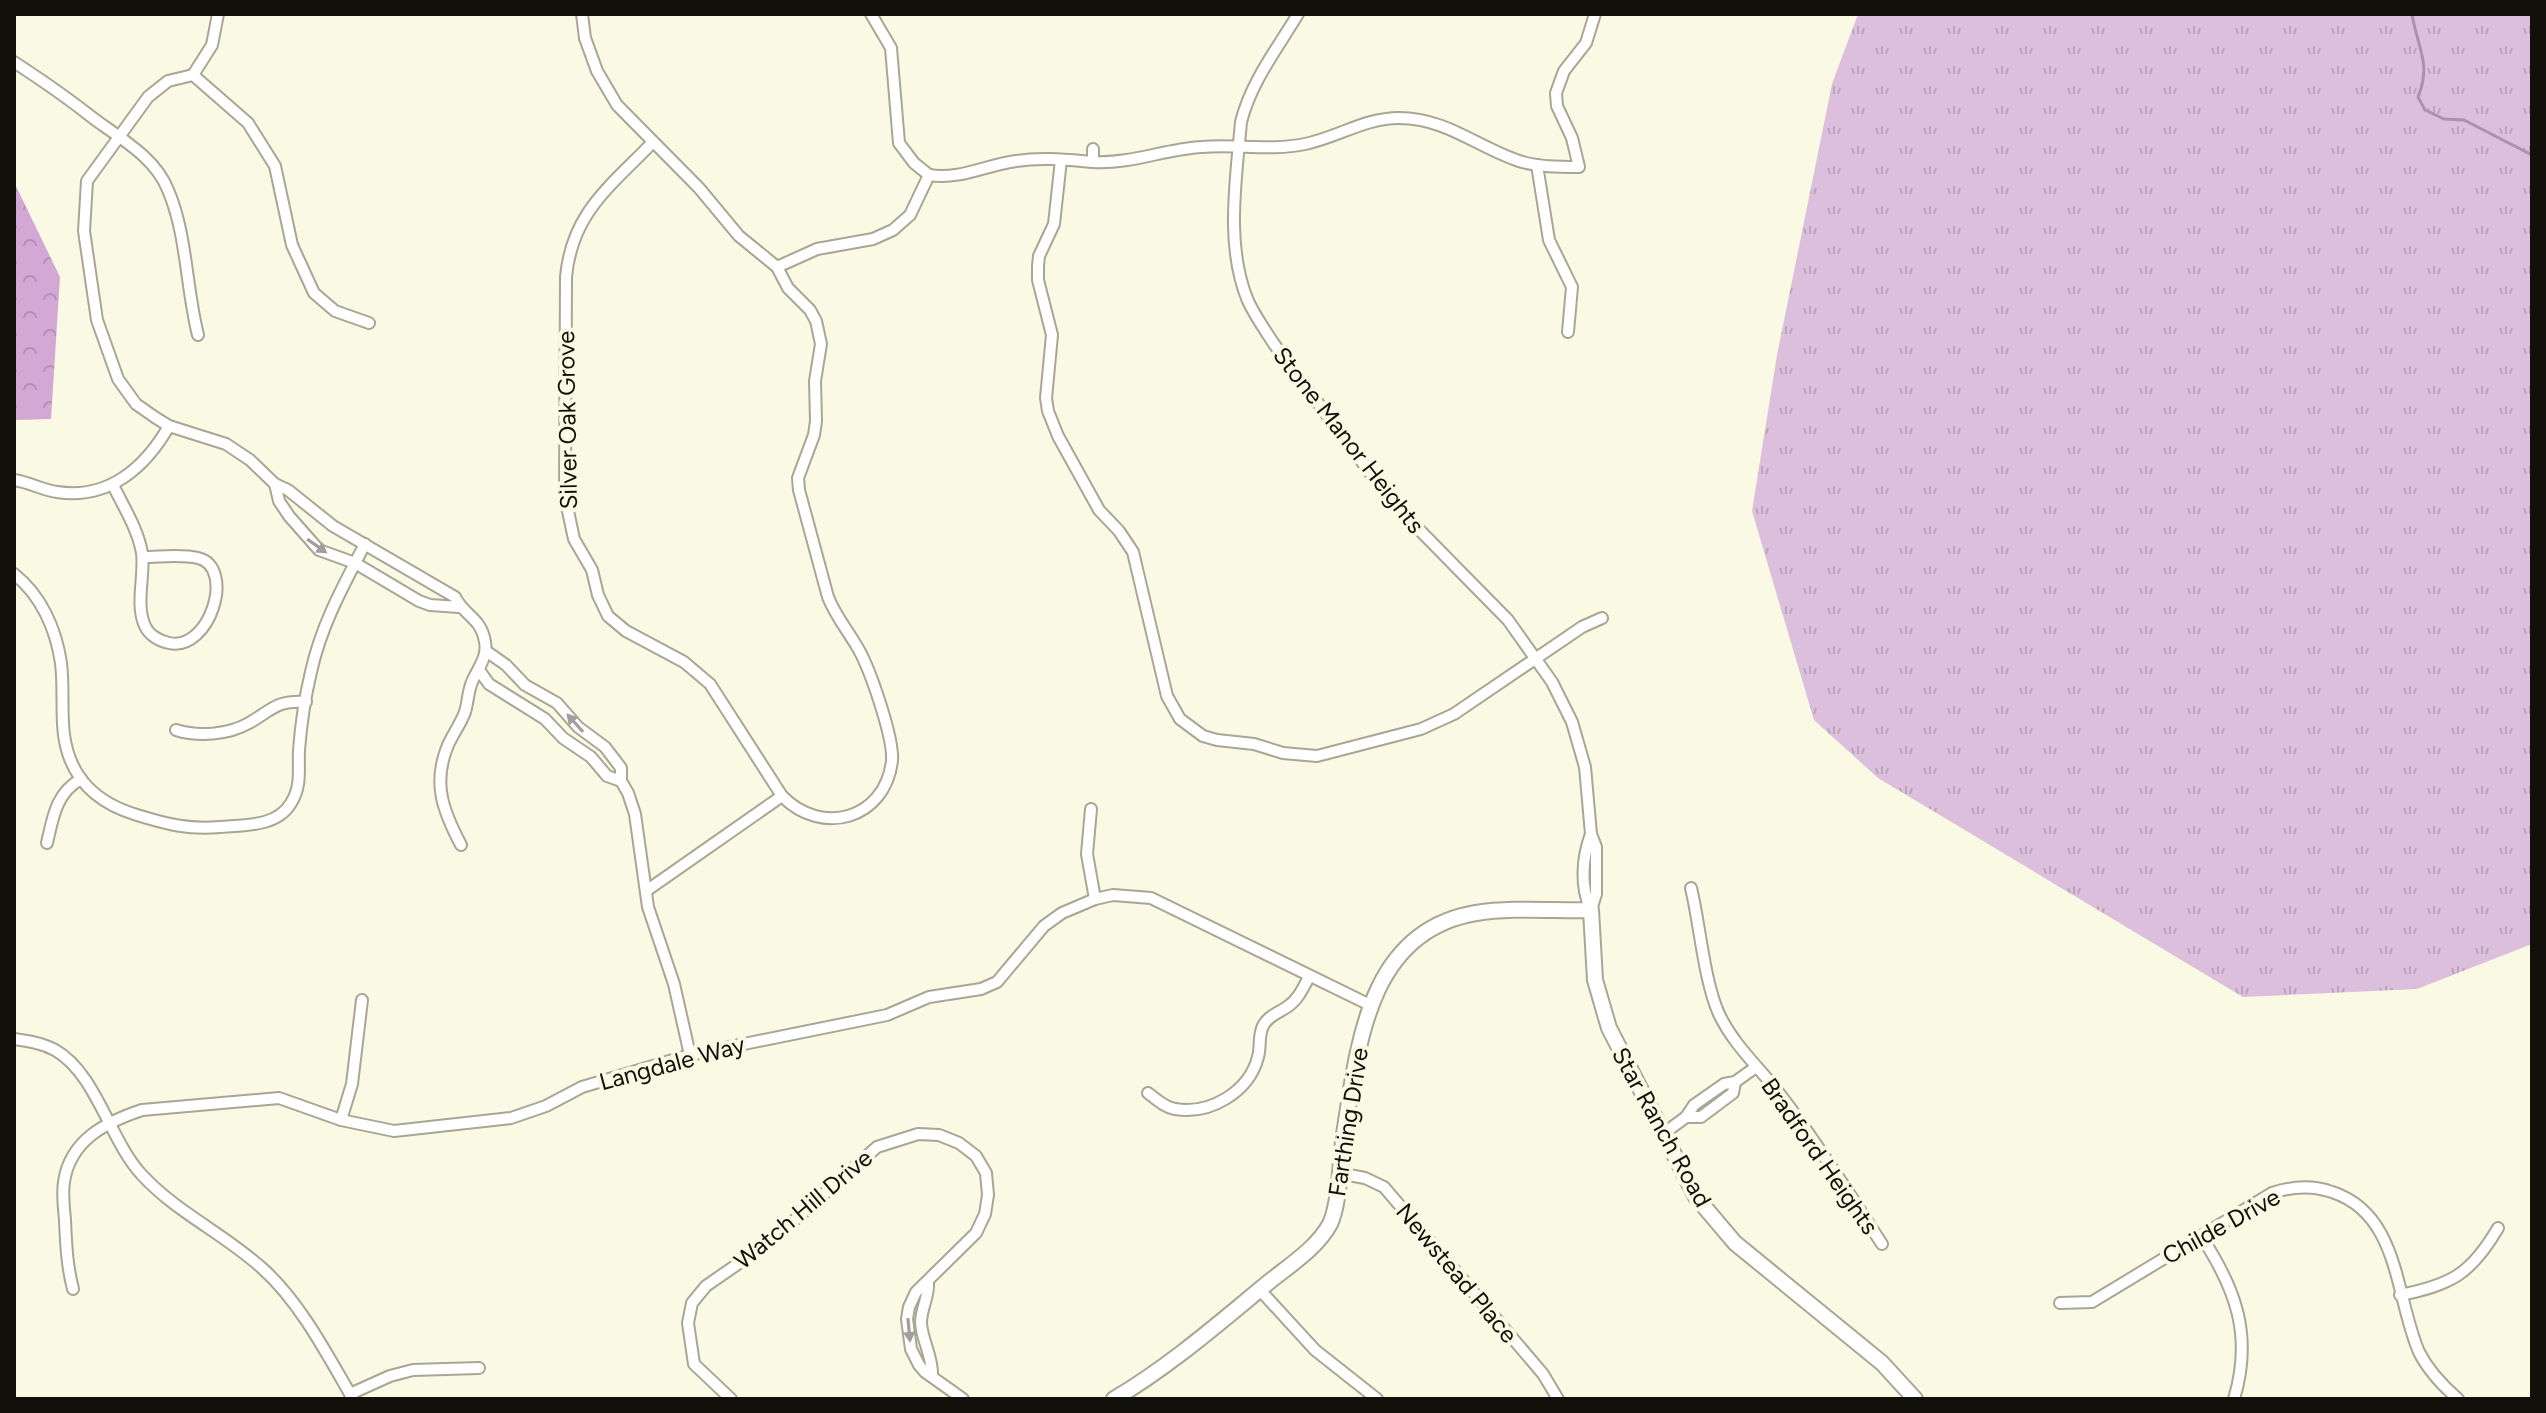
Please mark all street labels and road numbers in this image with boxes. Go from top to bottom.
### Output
street label: Silver Oak Grove [551,330,583,510]
street label: Stone Manor Heights [1267,341,1431,539]
street label: Langdale Way [596,1030,748,1096]
street label: Star Ranch Road [1606,1042,1718,1212]
street label: Farthing Drive [1322,1046,1374,1198]
street label: Bradford Heights [1755,1072,1885,1240]
street label: Watch Hill Drive [728,1143,878,1275]
street label: Childe Drive [2157,1182,2285,1270]
street label: Newstead Place [1390,1197,1524,1349]

